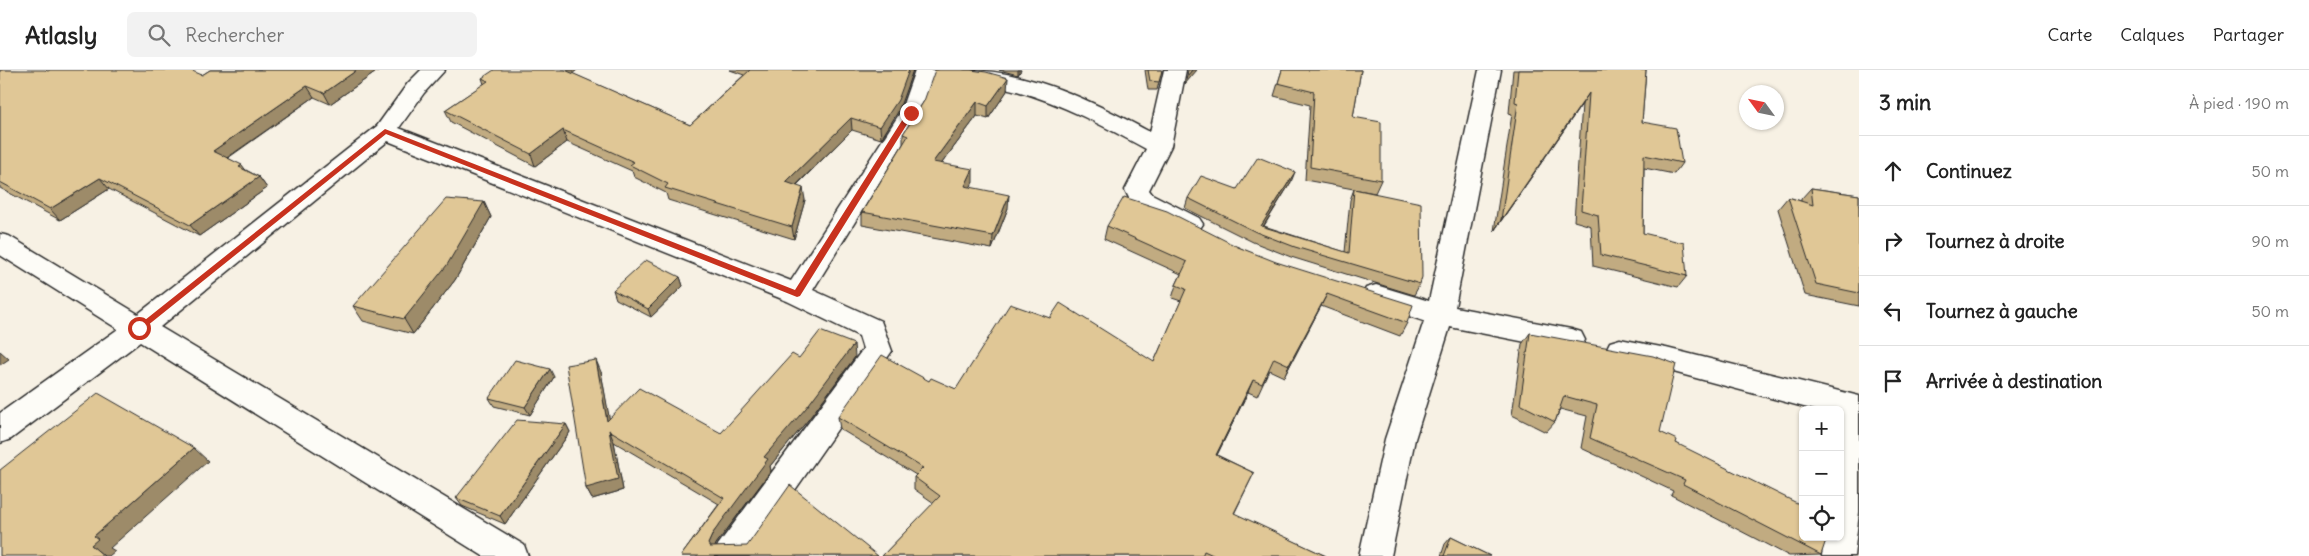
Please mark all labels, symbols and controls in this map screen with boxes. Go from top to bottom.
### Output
search box [127,12,477,57]
text: Atlasly [25,20,97,50]
icon: search [145,21,173,49]
text: Rechercher [185,23,284,47]
text: Carte [2047,23,2092,46]
text: Calques [2120,23,2185,46]
text: Partager [2213,23,2284,46]
north arrow [1739,85,1784,130]
text: 3 min [1879,89,1931,116]
text: À pied · 190 m [2189,93,2289,113]
route end [900,102,923,125]
icon: ahead [1879,157,1907,185]
text: Continuez [1926,159,2012,183]
text: 50 m [2251,161,2289,181]
icon: right [1879,227,1907,255]
text: Tournez à droite [1926,229,2065,253]
text: 90 m [2251,231,2289,251]
icon: left [1879,297,1907,325]
text: Tournez à gauche [1926,299,2078,323]
text: 50 m [2251,301,2289,321]
route start [128,317,151,340]
icon: arrive [1879,367,1907,395]
text: Arrivée à destination [1926,369,2102,393]
map controls [1799,406,1844,541]
button: + [1799,406,1844,451]
button: − [1799,451,1844,496]
button: locate [1799,496,1844,541]

